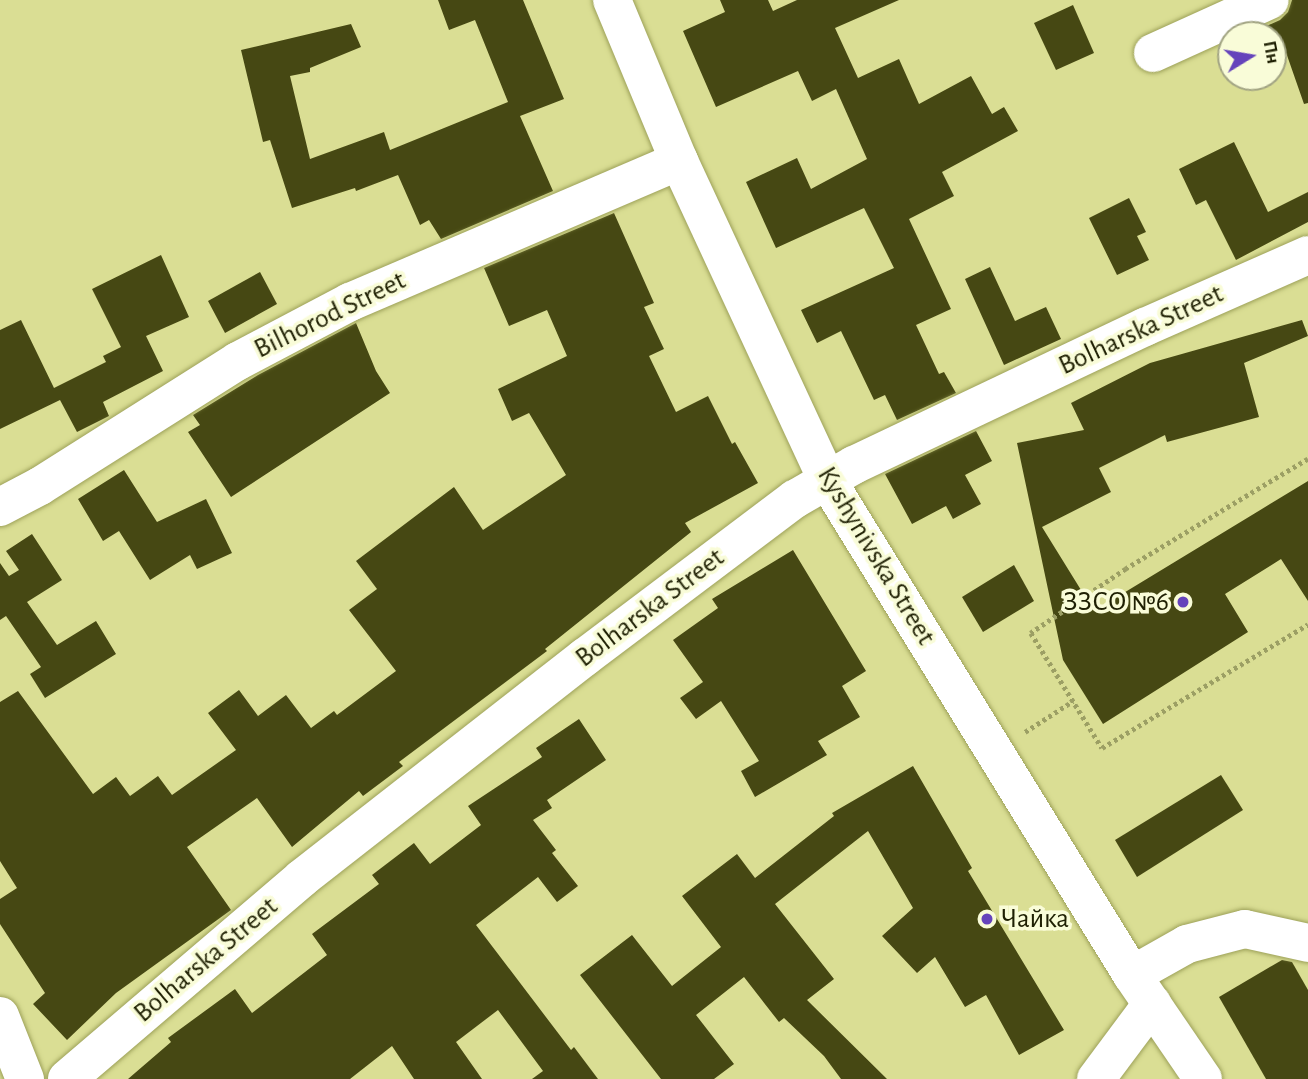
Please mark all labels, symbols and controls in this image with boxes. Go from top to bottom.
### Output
north arrow [1217,21,1287,91]
text: Пн [1260,39,1283,65]
street label: Bilhorod Street [249,264,411,366]
street label: Bolharska Street [1053,277,1229,383]
street label: Kyshynivska Street [810,461,942,651]
street label: Bolharska Street [569,541,731,675]
place label: ЗЗСО №6 [1063,585,1169,619]
marker: ЗЗСО №6 [1175,594,1191,610]
street label: Bolharska Street [127,890,285,1030]
place label: Чайка [1001,902,1069,936]
marker: Чайка [979,911,995,927]

